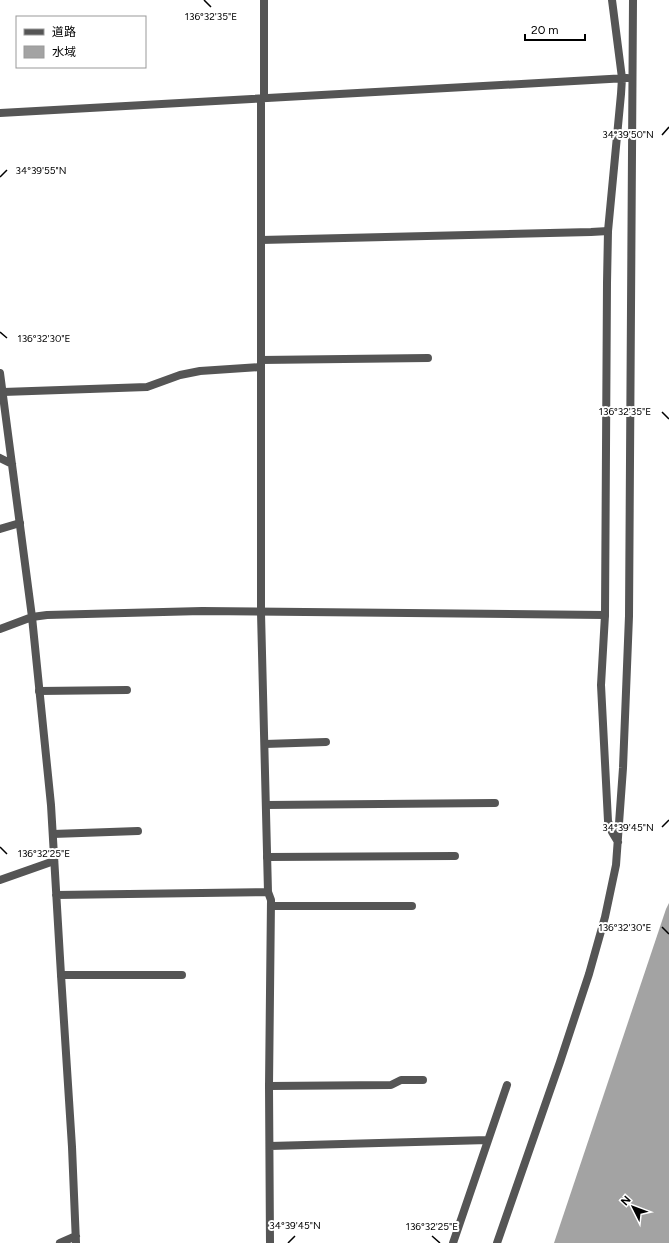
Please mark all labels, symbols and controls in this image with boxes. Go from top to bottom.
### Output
text: 136°32'35"E [185,10,237,23]
legend [16,16,146,68]
scale bar [525,16,585,42]
text: 20 m [531,23,559,37]
text: 道路 [52,25,76,39]
text: 水域 [52,45,76,59]
text: 34°39'50"N [602,128,654,141]
text: 34°39'55"N [16,164,66,177]
text: 136°32'30"E [18,332,71,345]
text: 136°32'35"E [599,405,651,418]
text: 34°39'45"N [602,821,654,834]
text: 136°32'25"E [18,847,70,860]
text: 136°32'30"E [599,921,652,934]
north arrow [613,1187,653,1227]
text: N [618,1193,634,1208]
text: 34°39'45"N [269,1219,321,1232]
text: 136°32'25"E [406,1220,458,1233]

